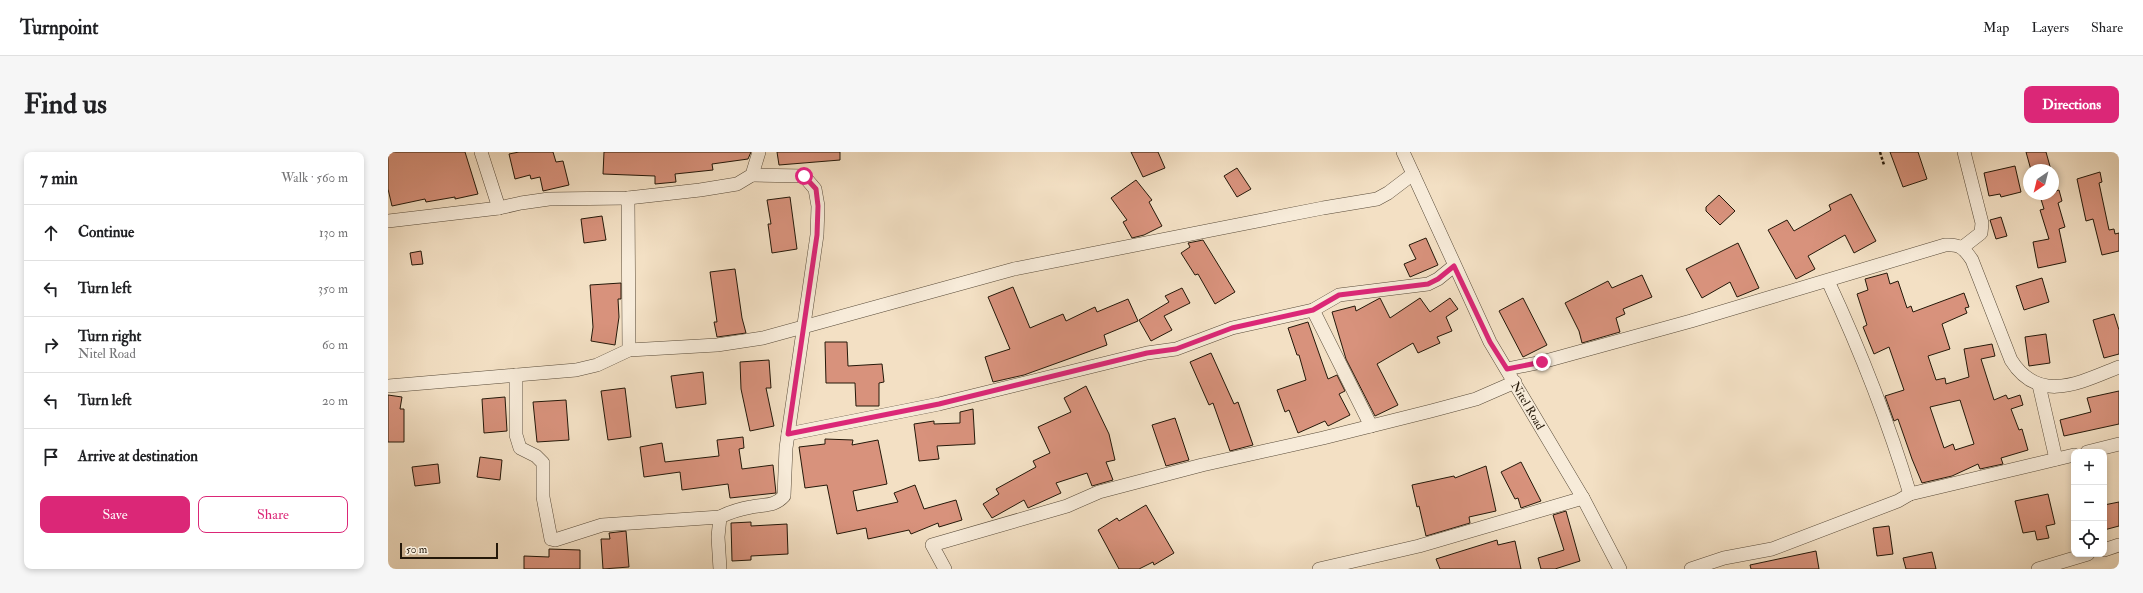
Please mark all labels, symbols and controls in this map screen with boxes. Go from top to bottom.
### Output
text: Turnpoint [20,16,98,40]
text: Map [1983,19,2009,36]
text: Layers [2031,19,2069,36]
text: Share [2091,19,2123,36]
button: Directions [2024,86,2119,123]
text: Find us [24,87,107,122]
north arrow [2023,164,2059,200]
route start [795,167,813,185]
text: 7 min [40,168,78,189]
text: Walk · 560 m [281,170,348,186]
icon: ahead [40,222,62,244]
text: Continue [78,223,134,242]
text: 130 m [319,225,348,241]
icon: left [40,278,62,300]
text: Turn left [78,279,132,298]
text: 350 m [318,281,348,297]
text: Turn right [78,327,141,346]
icon: right [40,334,62,356]
text: 60 m [322,337,348,353]
text: Nitel Road [78,346,136,362]
route end [1533,353,1551,371]
street label: Nitel Road [1508,379,1548,432]
icon: left [40,390,62,412]
text: Turn left [78,391,132,410]
text: 20 m [322,393,348,409]
icon: arrive [40,446,62,468]
text: Arrive at destination [78,447,198,466]
map controls [2071,449,2107,557]
button: + [2071,449,2107,485]
button: − [2071,485,2107,521]
button: Save [40,496,190,533]
button: Share [198,496,348,533]
button: locate [2071,521,2107,557]
scale bar [400,541,498,560]
text: 50 m [406,543,427,556]

